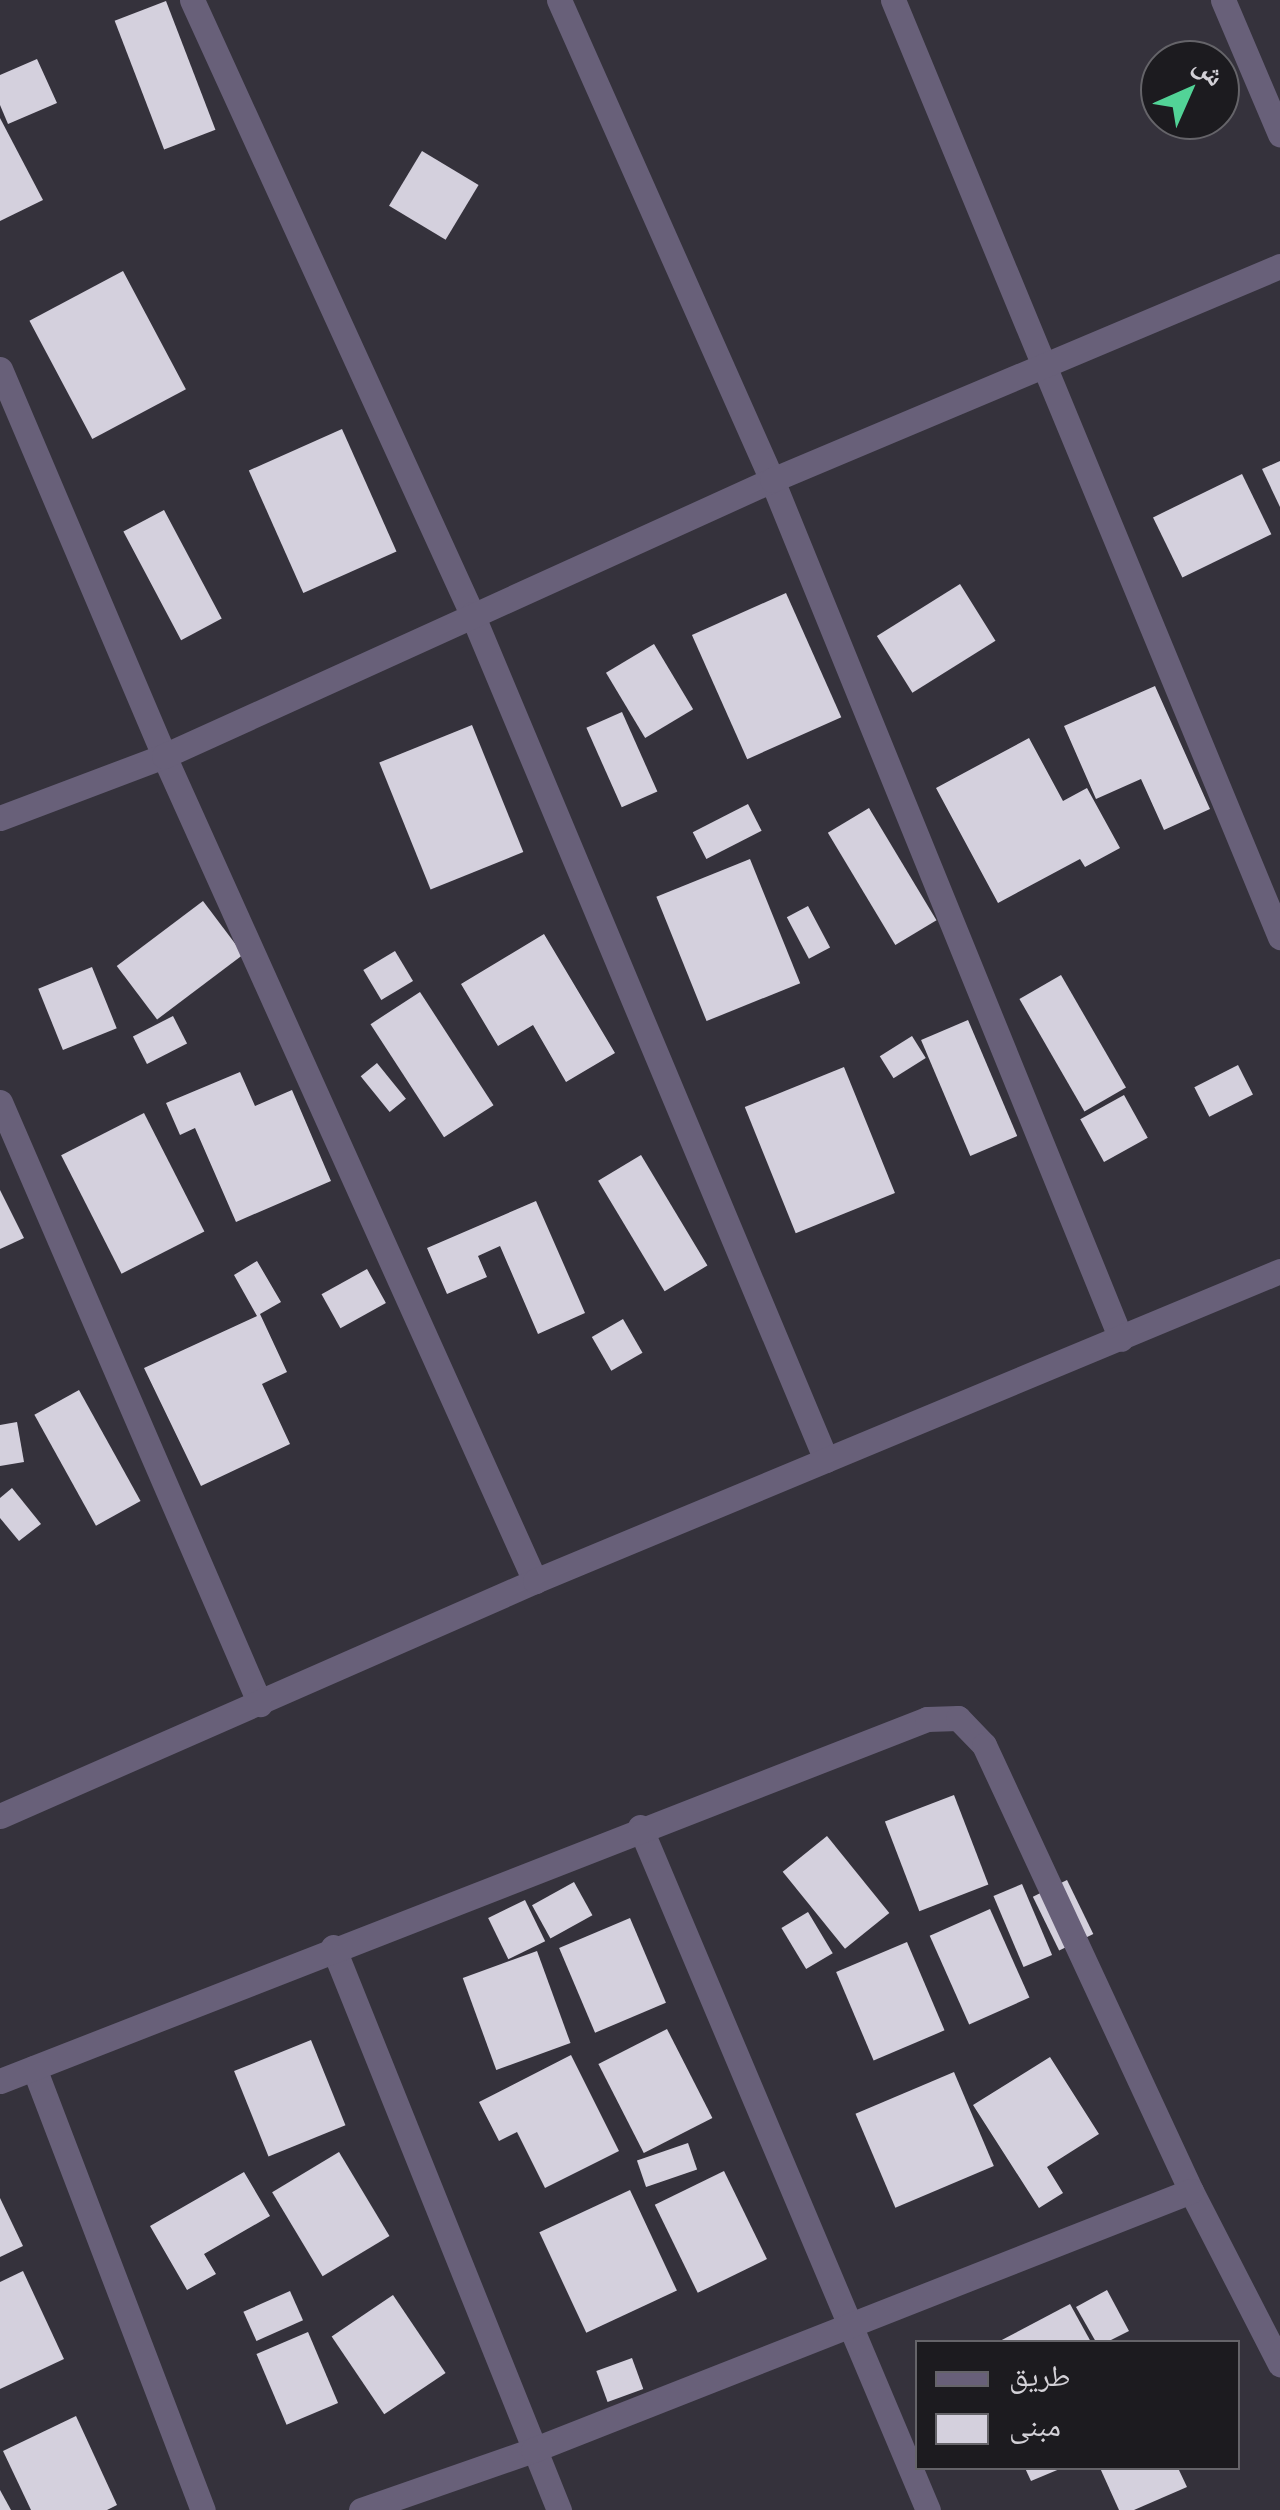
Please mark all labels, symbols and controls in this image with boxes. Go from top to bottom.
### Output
north arrow [1140,40,1240,140]
text: ش [1187,47,1233,93]
legend [915,2340,1240,2470]
text: طريق [1009,2356,1070,2394]
text: مبنى [1009,2406,1061,2444]

